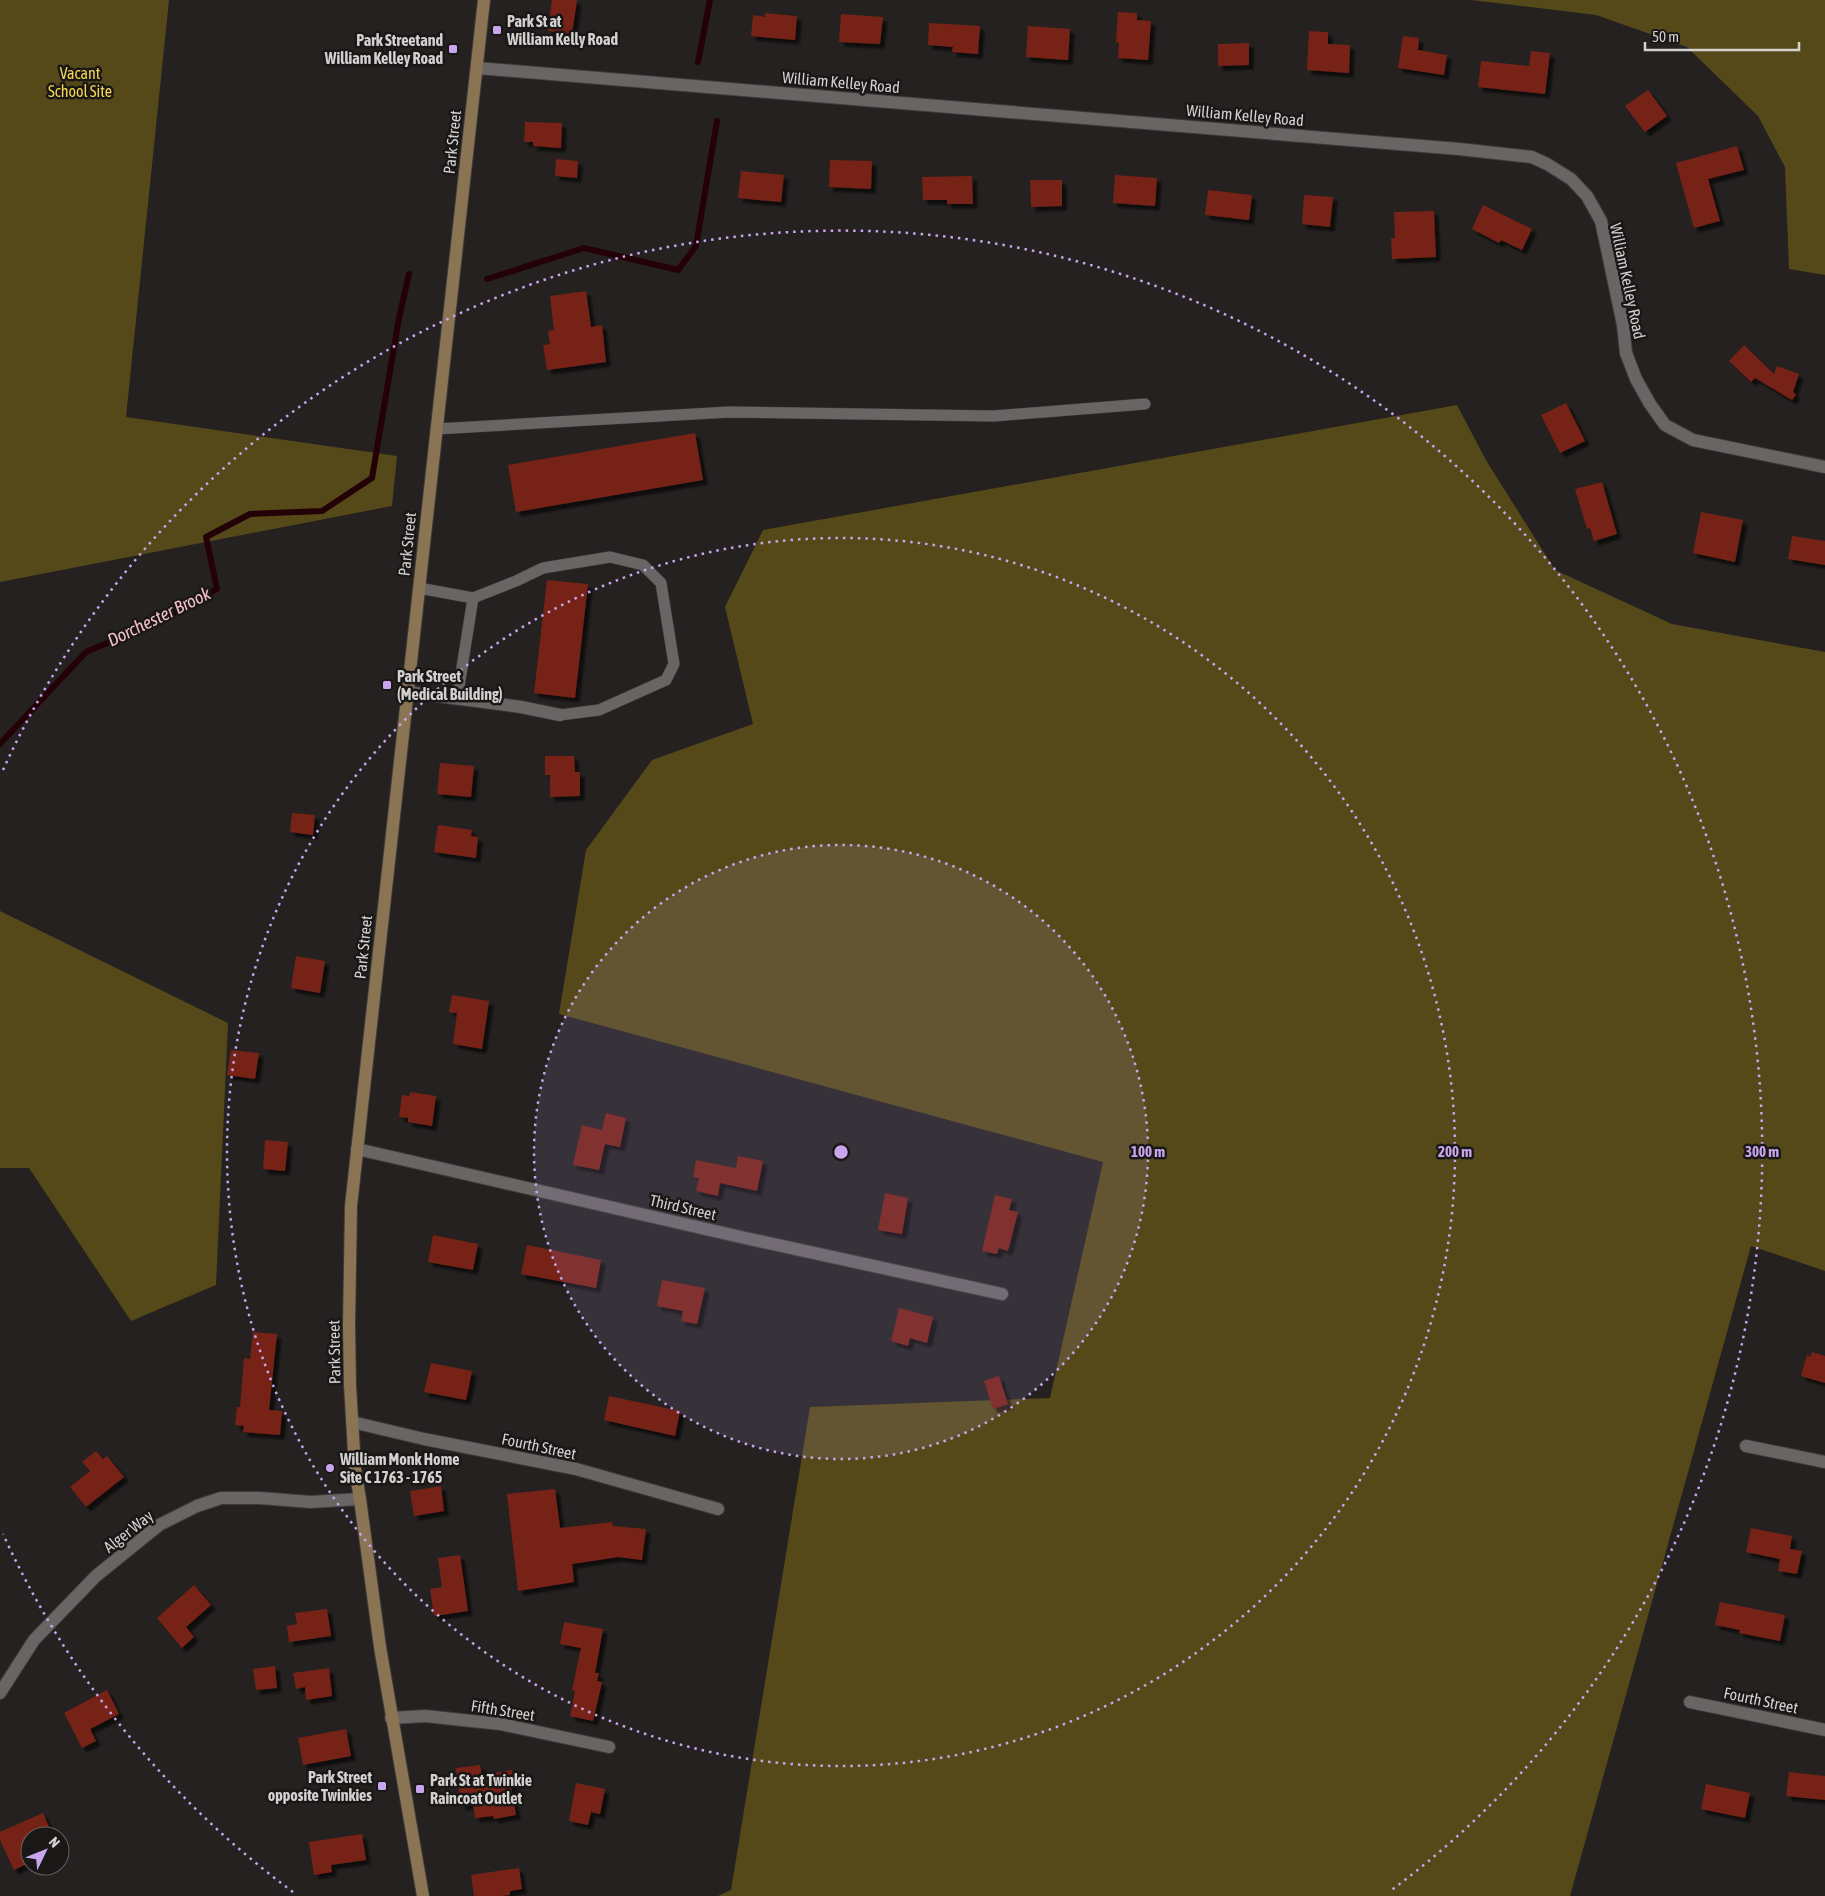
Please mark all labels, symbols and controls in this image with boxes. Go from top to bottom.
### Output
place label: Park St at William Kelly Road [506,12,618,48]
scale bar [1645,20,1799,52]
marker: Park St at William Kelly Road [491,24,503,36]
text: 50 m [1652,28,1679,45]
place label: Park Streetand William Kelley Road [324,31,443,67]
marker: Park Streetand William Kelley Road [447,43,459,55]
park label: Vacant School Site [48,64,112,100]
street label: William Kelley Road [781,68,901,97]
street label: William Kelley Road [1185,101,1305,130]
street label: Park Street [440,109,464,175]
street label: William Kelley Road [1606,221,1649,341]
street label: Park Street [395,511,419,577]
water label: Dorchester Brook [104,582,215,651]
place label: Park Street (Medical Building) [397,667,503,703]
marker: Park Street (Medical Building) [381,679,393,691]
street label: Park Street [351,914,375,980]
centre of rings [832,1143,850,1161]
text: 100 m [1131,1143,1165,1160]
text: 200 m [1438,1143,1472,1160]
text: 300 m [1745,1143,1779,1160]
street label: Third Street [648,1191,718,1223]
street label: Park Street [324,1319,344,1384]
street label: Fourth Street [500,1429,578,1463]
place label: William Monk Home Site C 1763 - 1765 [339,1450,459,1486]
marker: William Monk Home Site C 1763 - 1765 [324,1462,336,1474]
street label: Alger Way [100,1506,157,1557]
street label: Fourth Street [1722,1683,1800,1717]
street label: Fifth Street [470,1696,536,1724]
place label: Park Street opposite Twinkies [268,1768,372,1804]
place label: Park St at Twinkie Raincoat Outlet [430,1771,532,1807]
marker: Park Street opposite Twinkies [376,1780,388,1792]
marker: Park St at Twinkie Raincoat Outlet [414,1783,426,1795]
north arrow [20,1826,70,1876]
text: N [46,1834,63,1851]

